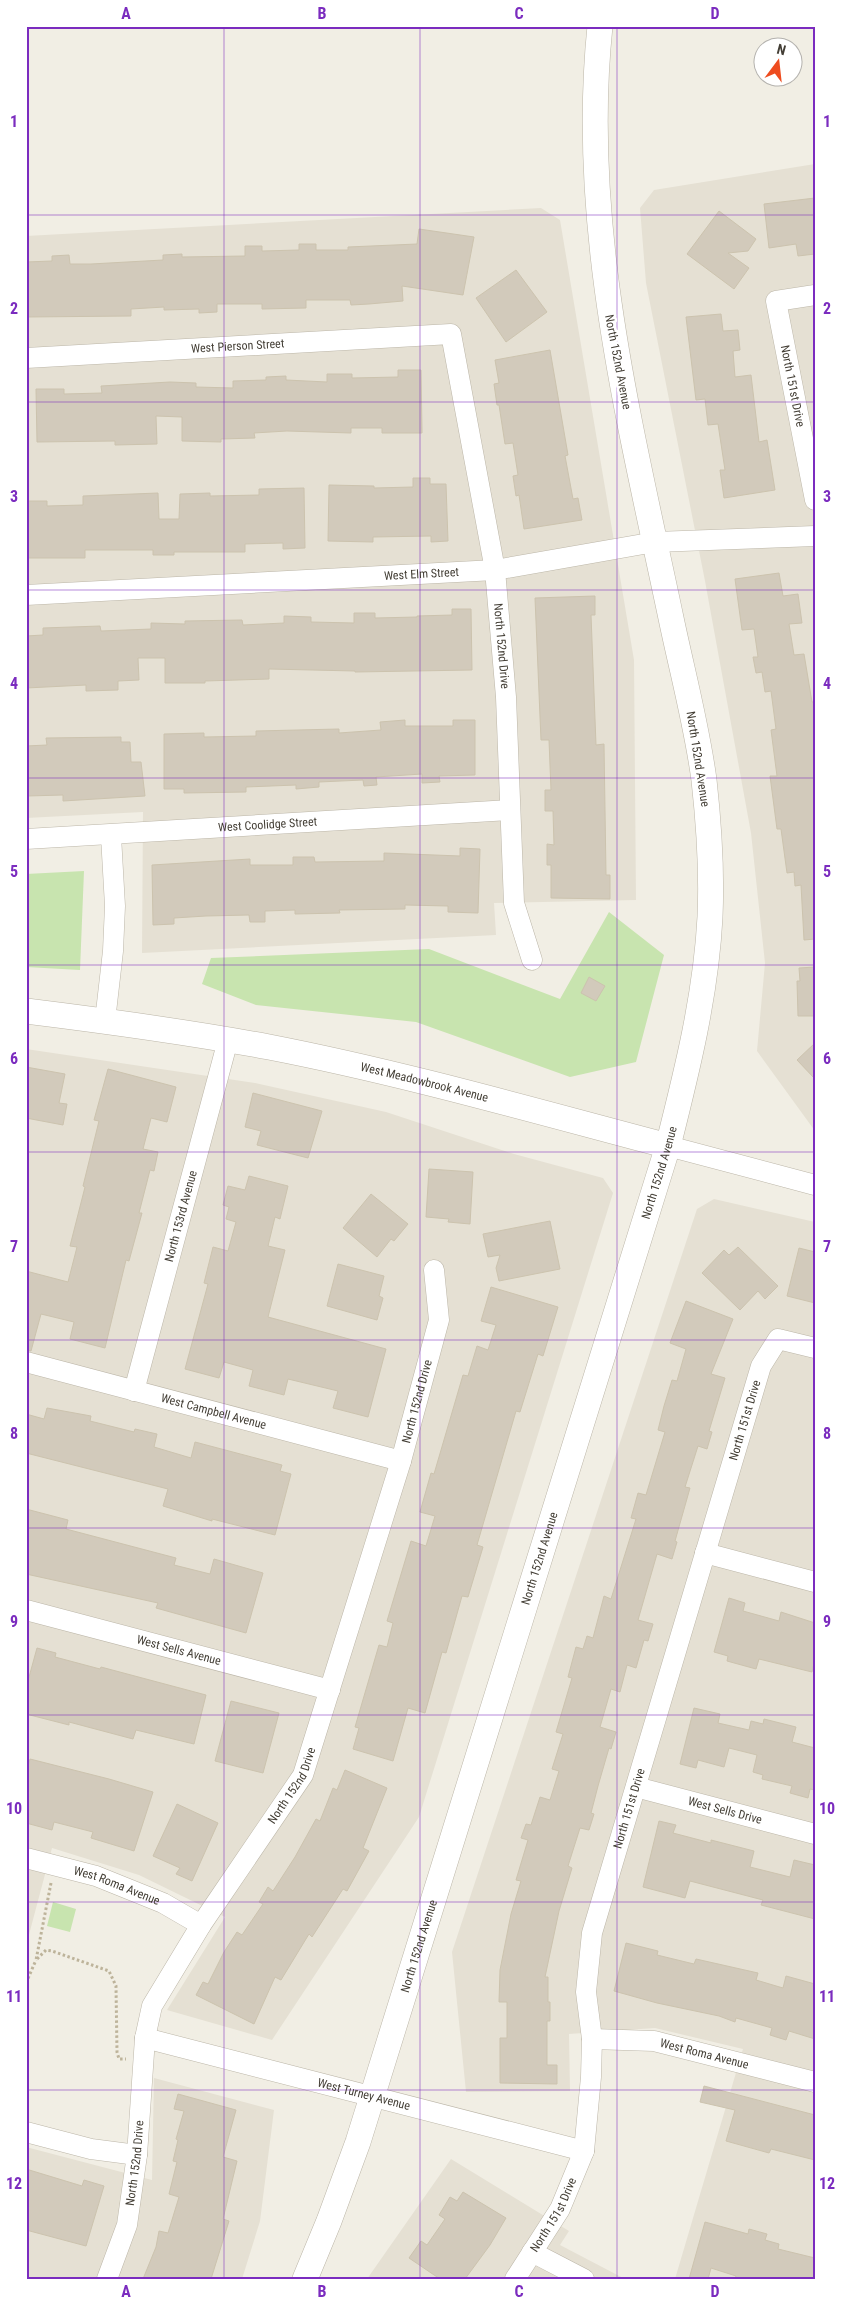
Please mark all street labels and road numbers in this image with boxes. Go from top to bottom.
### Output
street label: North 152nd Avenue [602,313,634,411]
street label: West Pierson Street [191,336,285,356]
street label: North 151st Drive [778,344,808,428]
street label: West Elm Street [384,565,460,583]
street label: North 152nd Drive [491,603,512,690]
street label: North 152nd Avenue [684,710,713,808]
street label: West Coolidge Street [218,815,318,834]
street label: West Meadowbrook Avenue [359,1060,490,1105]
street label: North 152nd Avenue [639,1124,680,1221]
street label: North 153rd Avenue [162,1168,200,1263]
street label: North 152nd Drive [399,1358,435,1445]
street label: North 151st Drive [726,1378,764,1462]
street label: West Campbell Avenue [159,1391,268,1432]
street label: North 152nd Avenue [519,1510,561,1607]
street label: West Sells Avenue [135,1632,223,1668]
street label: North 152nd Drive [265,1745,318,1826]
street label: North 151st Drive [611,1766,648,1850]
street label: West Sells Drive [686,1794,764,1827]
street label: West Roma Avenue [72,1864,162,1908]
street label: North 152nd Avenue [398,1898,440,1994]
street label: West Roma Avenue [659,2036,751,2072]
street label: West Turney Avenue [316,2076,412,2113]
street label: North 152nd Drive [123,2120,146,2207]
street label: North 151st Drive [527,2175,579,2255]

